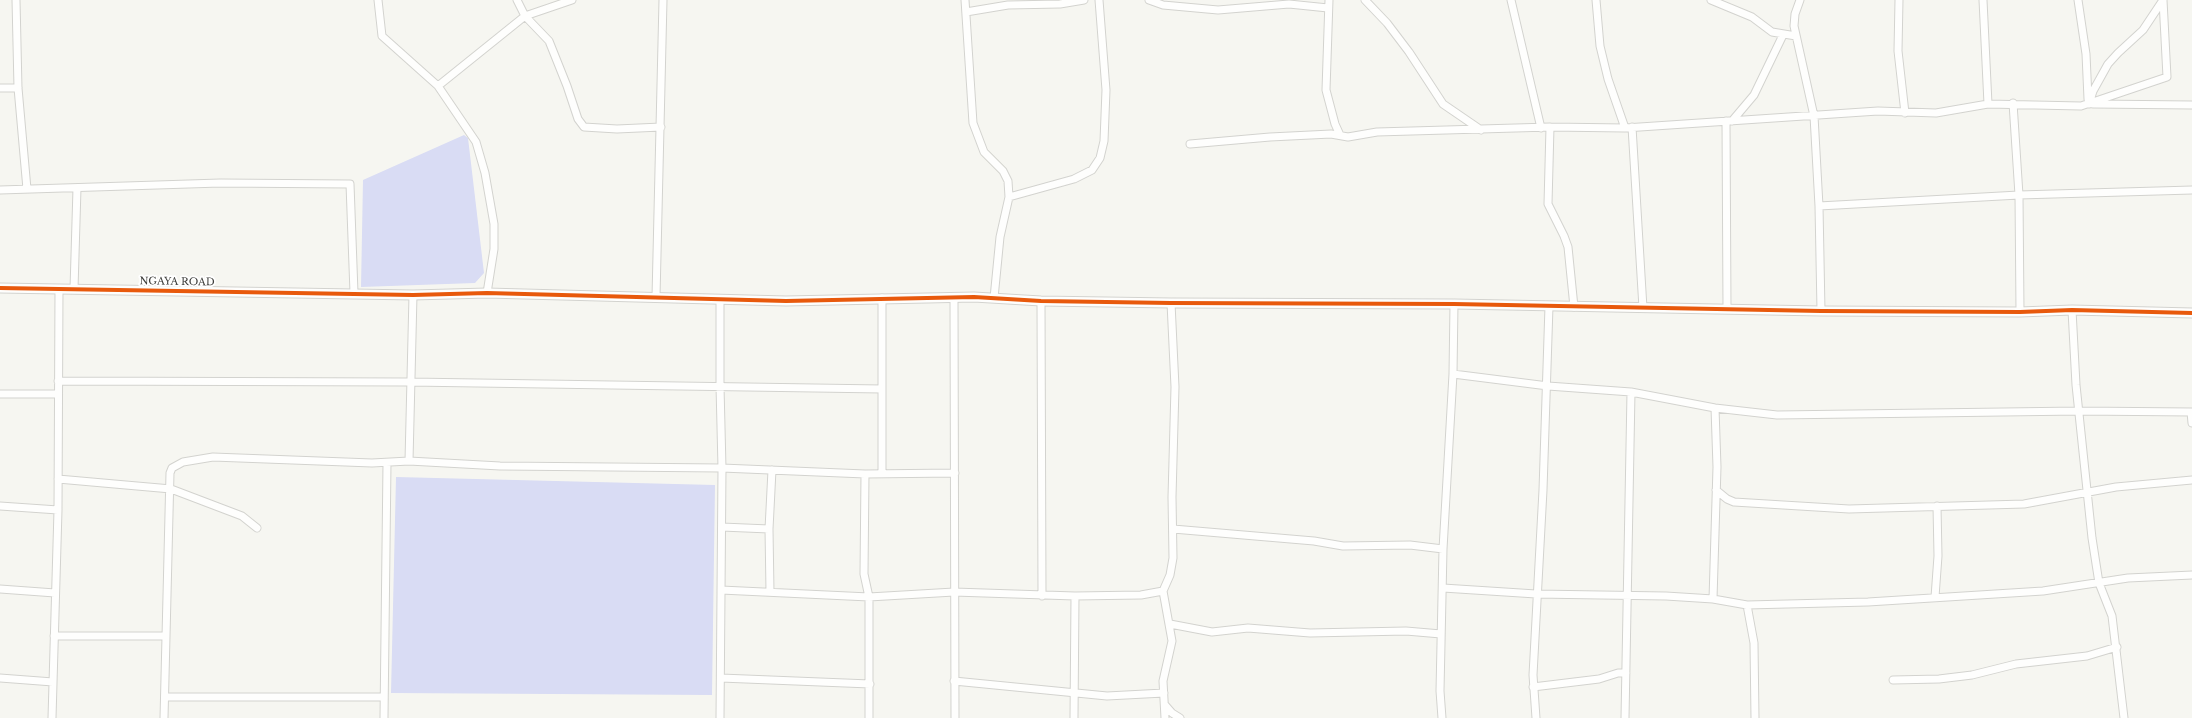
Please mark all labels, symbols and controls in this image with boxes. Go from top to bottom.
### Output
street label: NGAYA ROAD [139,275,215,289]

